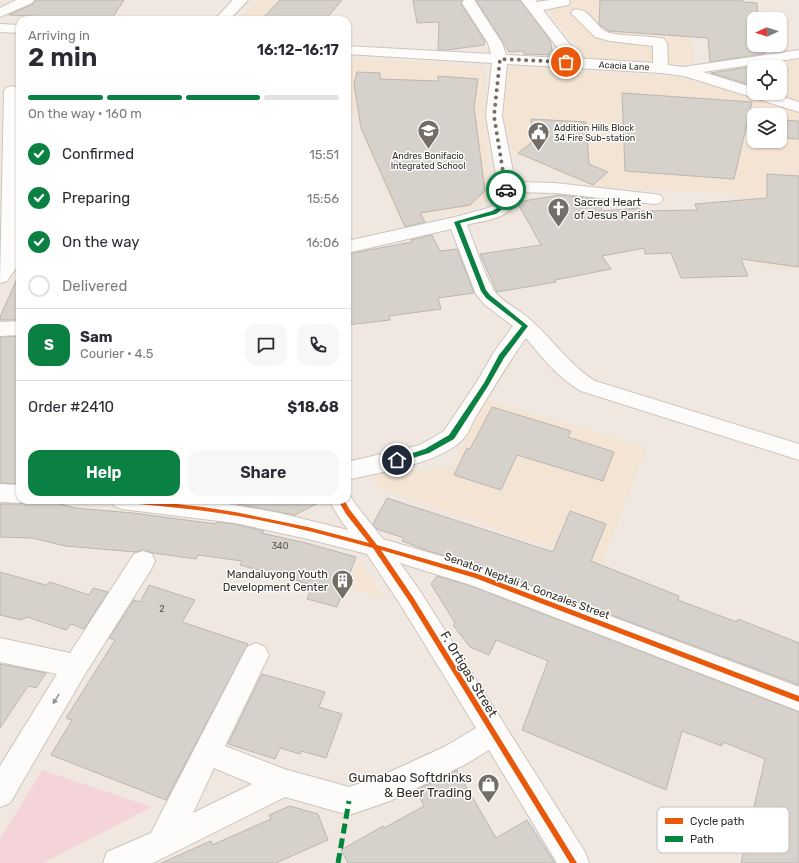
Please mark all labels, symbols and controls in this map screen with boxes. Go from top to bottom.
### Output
north arrow [747,12,787,52]
map controls [747,12,787,148]
text: Arriving in [28,28,90,43]
text: 16:12–16:17 [257,41,339,59]
text: 2 min [28,42,97,73]
pin [549,45,583,79]
icon: bag [555,51,577,73]
street label: Acacia Lane [598,60,650,72]
button: locate [747,60,787,100]
text: On the way · 160 m [28,106,142,121]
button: layers [747,108,787,148]
school or university icon: Andres Bonifacio Integrated School [415,118,441,151]
public building icon: Addition Hills Block 34 Fire Sub-station [526,120,552,153]
place label: Addition Hills Block 34 Fire Sub-station [554,123,635,143]
icon: check [28,143,50,165]
text: Confirmed [62,145,134,163]
text: 15:51 [309,147,339,162]
place label: Andres Bonifacio Integrated School [391,151,465,171]
courier [486,170,526,210]
icon: car [495,179,517,201]
icon: check [28,187,50,209]
text: Preparing [62,189,130,207]
text: 15:56 [307,191,339,206]
church icon: Sacred Heart of Jesus Parish [546,195,572,228]
place label: Sacred Heart of Jesus Parish [574,196,653,222]
icon: check [28,231,50,253]
text: On the way [62,233,140,251]
text: 16:06 [306,235,339,250]
text: Delivered [62,277,127,295]
button: chat [245,324,287,366]
button: phone [297,324,339,366]
text: Sam [80,328,113,346]
text: S [44,336,54,354]
text: Courier · 4.5 [80,346,154,361]
text: Order #2410 [28,398,114,416]
text: $18.68 [287,398,339,416]
pin [380,443,414,477]
icon: home [386,449,408,471]
button: Help [28,450,180,496]
button: Share [188,450,339,496]
house number: 340 [272,541,289,551]
street label: Senator Neptali A. Gonzales Street [442,550,612,622]
building icon: Mandaluyong Youth Development Center [330,567,356,600]
place label: Mandaluyong Youth Development Center [223,568,329,594]
house number: 2 [159,604,165,614]
street label: F. Ortigas Street [437,628,501,720]
one-way arrow [52,693,59,705]
place label: Gumabao Softdrinks & Beer Trading [349,770,472,801]
shop icon: Gumabao Softdrinks & Beer Trading [475,771,501,804]
legend [657,807,789,853]
text: Cycle path [690,815,744,828]
text: Path [690,833,714,846]

